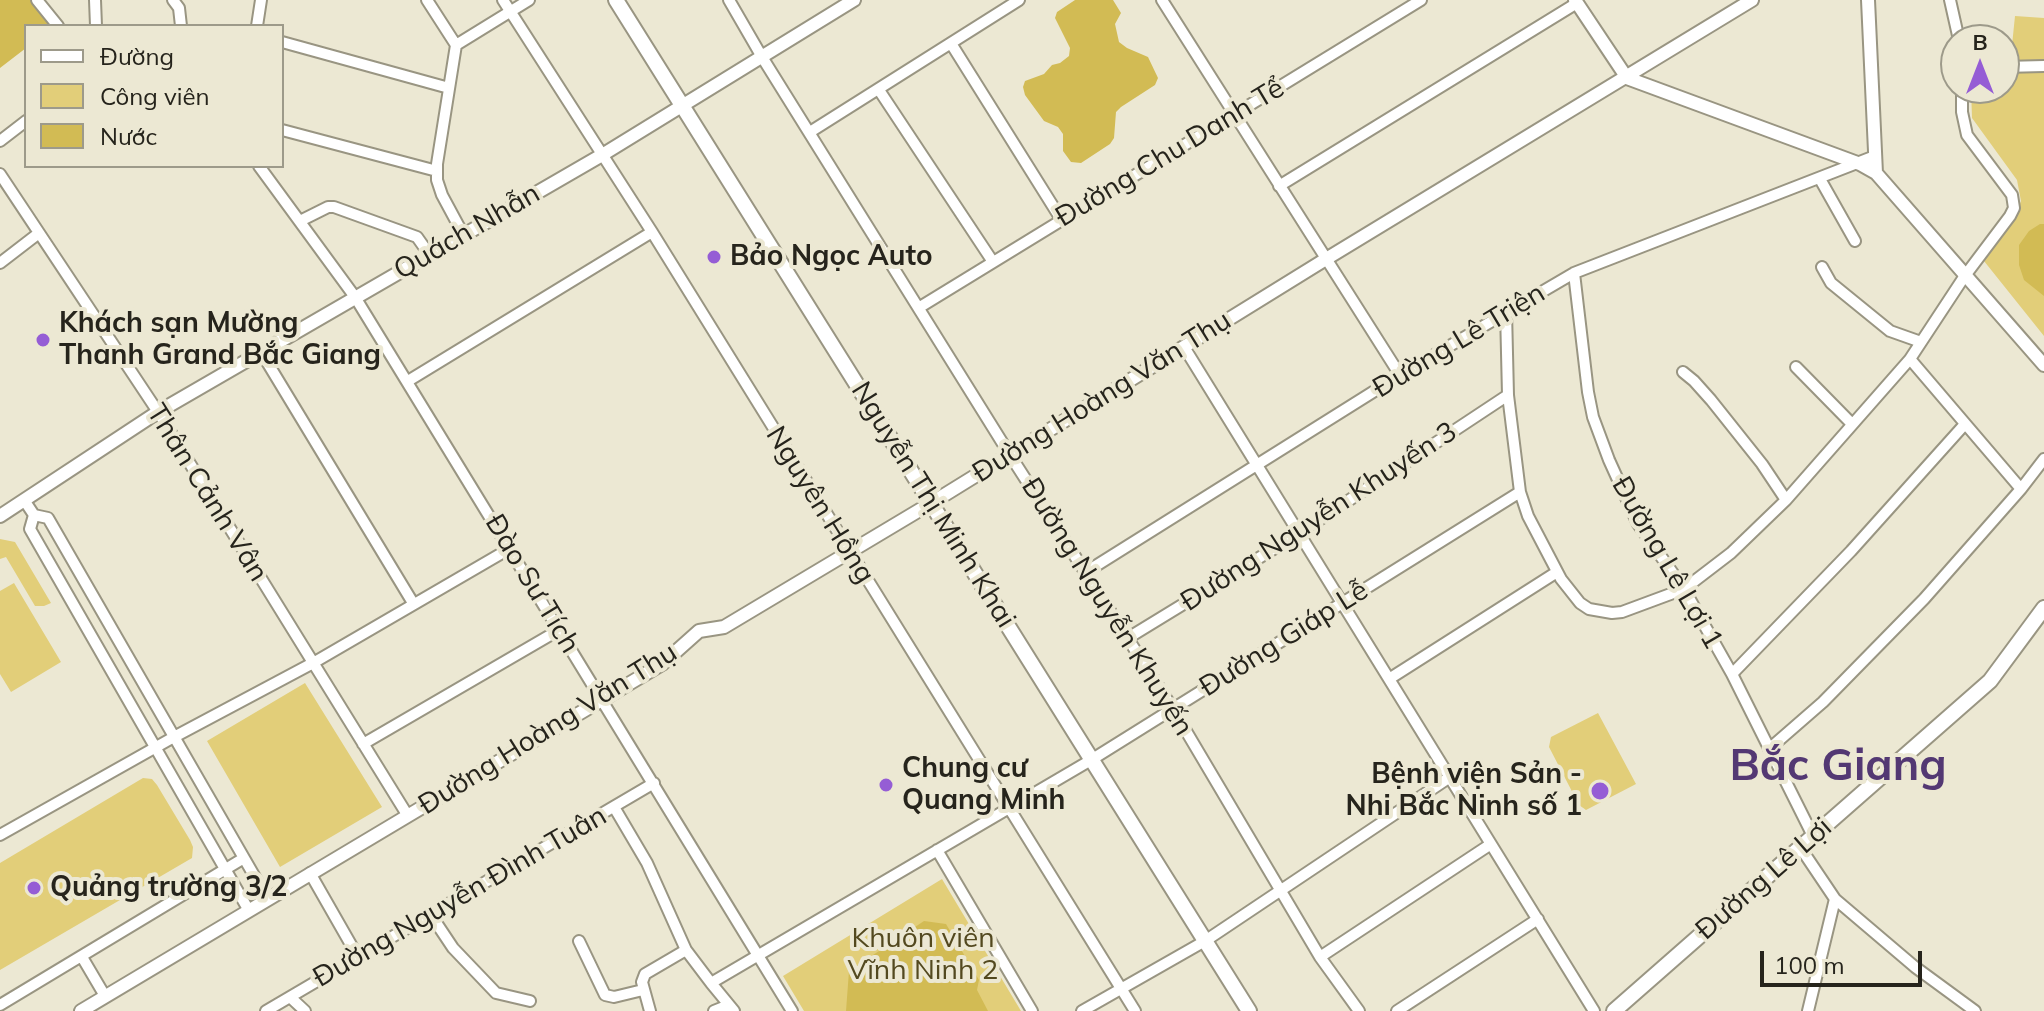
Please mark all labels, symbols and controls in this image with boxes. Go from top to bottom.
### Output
legend [24,24,284,168]
north arrow [1940,24,2020,104]
text: B [1972,28,1988,56]
text: Đường [100,41,174,71]
street label: Đường Chu Danh Tể [1050,72,1290,234]
text: Công viên [100,81,210,111]
text: Nước [100,121,157,151]
street label: Quách Nhẫn [388,177,546,287]
place label: Bảo Ngọc Auto [730,240,933,274]
marker: Bảo Ngọc Auto [705,248,723,266]
street label: Đường Lê Triện [1367,276,1551,406]
street label: Đường Hoàng Văn Thụ [967,304,1237,490]
place label: Khách sạn Mường Thanh Grand Bắc Giang [59,307,381,373]
marker: Khách sạn Mường Thanh Grand Bắc Giang [34,331,52,349]
street label: Nguyễn Thị Minh Khai [844,376,1022,634]
street label: Thân Cảnh Vân [139,398,275,588]
street label: Đường Nguyễn Khuyến 3 [1175,415,1463,619]
street label: Nguyên Hồng [759,420,881,590]
street label: Đường Lê Lợi 1 [1604,471,1730,655]
street label: Đường Nguyễn Khuyến [1014,472,1200,742]
street label: Đào Sư Tích [477,509,587,659]
street label: Đường Giáp Lễ [1194,574,1374,704]
street label: Đường Hoàng Văn Thụ [413,636,683,822]
district label: Bắc Giang [1729,741,1947,793]
place label: Chung cư Quang Minh [902,752,1065,818]
place label: Bệnh viện Sản - Nhi Bắc Ninh số 1 [1346,758,1582,824]
marker: Chung cư Quang Minh [877,776,895,794]
marker: Bệnh viện Sản - Nhi Bắc Ninh số 1 [1589,780,1611,802]
street label: Đường Nguyễn Đình Tuân [307,799,613,995]
street label: Đường Lê Lợi [1689,811,1839,947]
place label: Quảng trường 3/2 [50,871,287,905]
marker: Quảng trường 3/2 [25,879,43,897]
park label: Khuôn viên Vĩnh Ninh 2 [848,922,998,988]
scale bar [1764,935,1926,985]
text: 100 m [1774,950,1845,980]

